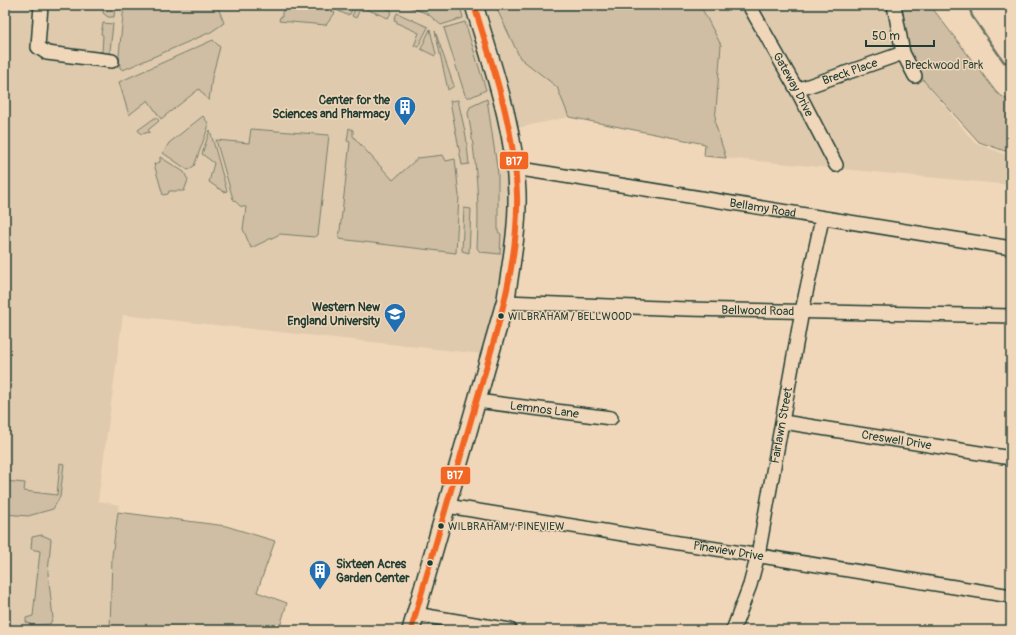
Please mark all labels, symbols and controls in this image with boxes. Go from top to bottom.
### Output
scale bar [866,22,934,48]
text: 50 m [872,29,900,44]
street label: Gateway Drive [770,50,817,119]
street label: Breck Place [820,55,880,88]
park label: Breckwood Park [905,58,983,73]
place label: Center for the Sciences and Pharmacy [272,93,391,122]
building icon: Center for the Sciences and Pharmacy [392,94,418,127]
line badge: B17 [499,151,529,170]
text: B17 [506,155,522,168]
street label: Bellamy Road [728,195,797,221]
place label: Western New England University [287,300,381,329]
school or university icon: Western New England University [382,301,408,334]
street label: Bellwood Road [721,302,795,319]
place label: WILBRAHAM / BELLWOOD [508,310,632,323]
marker: WILBRAHAM / BELLWOOD [496,311,506,321]
street label: Fairlawn Street [767,386,796,465]
street label: Lemnos Lane [509,398,580,421]
street label: Creswell Drive [860,427,933,453]
line badge: B17 [440,466,471,485]
text: B17 [447,469,463,482]
place label: WILBRAHAM / PINEVIEW [448,520,564,533]
marker: WILBRAHAM / PINEVIEW [436,521,446,531]
street label: Pineview Drive [692,538,765,564]
place label: Sixteen Acres Garden Center [336,557,410,586]
building icon: Sixteen Acres Garden Center [307,558,333,591]
unlabelled marker [425,558,435,568]

